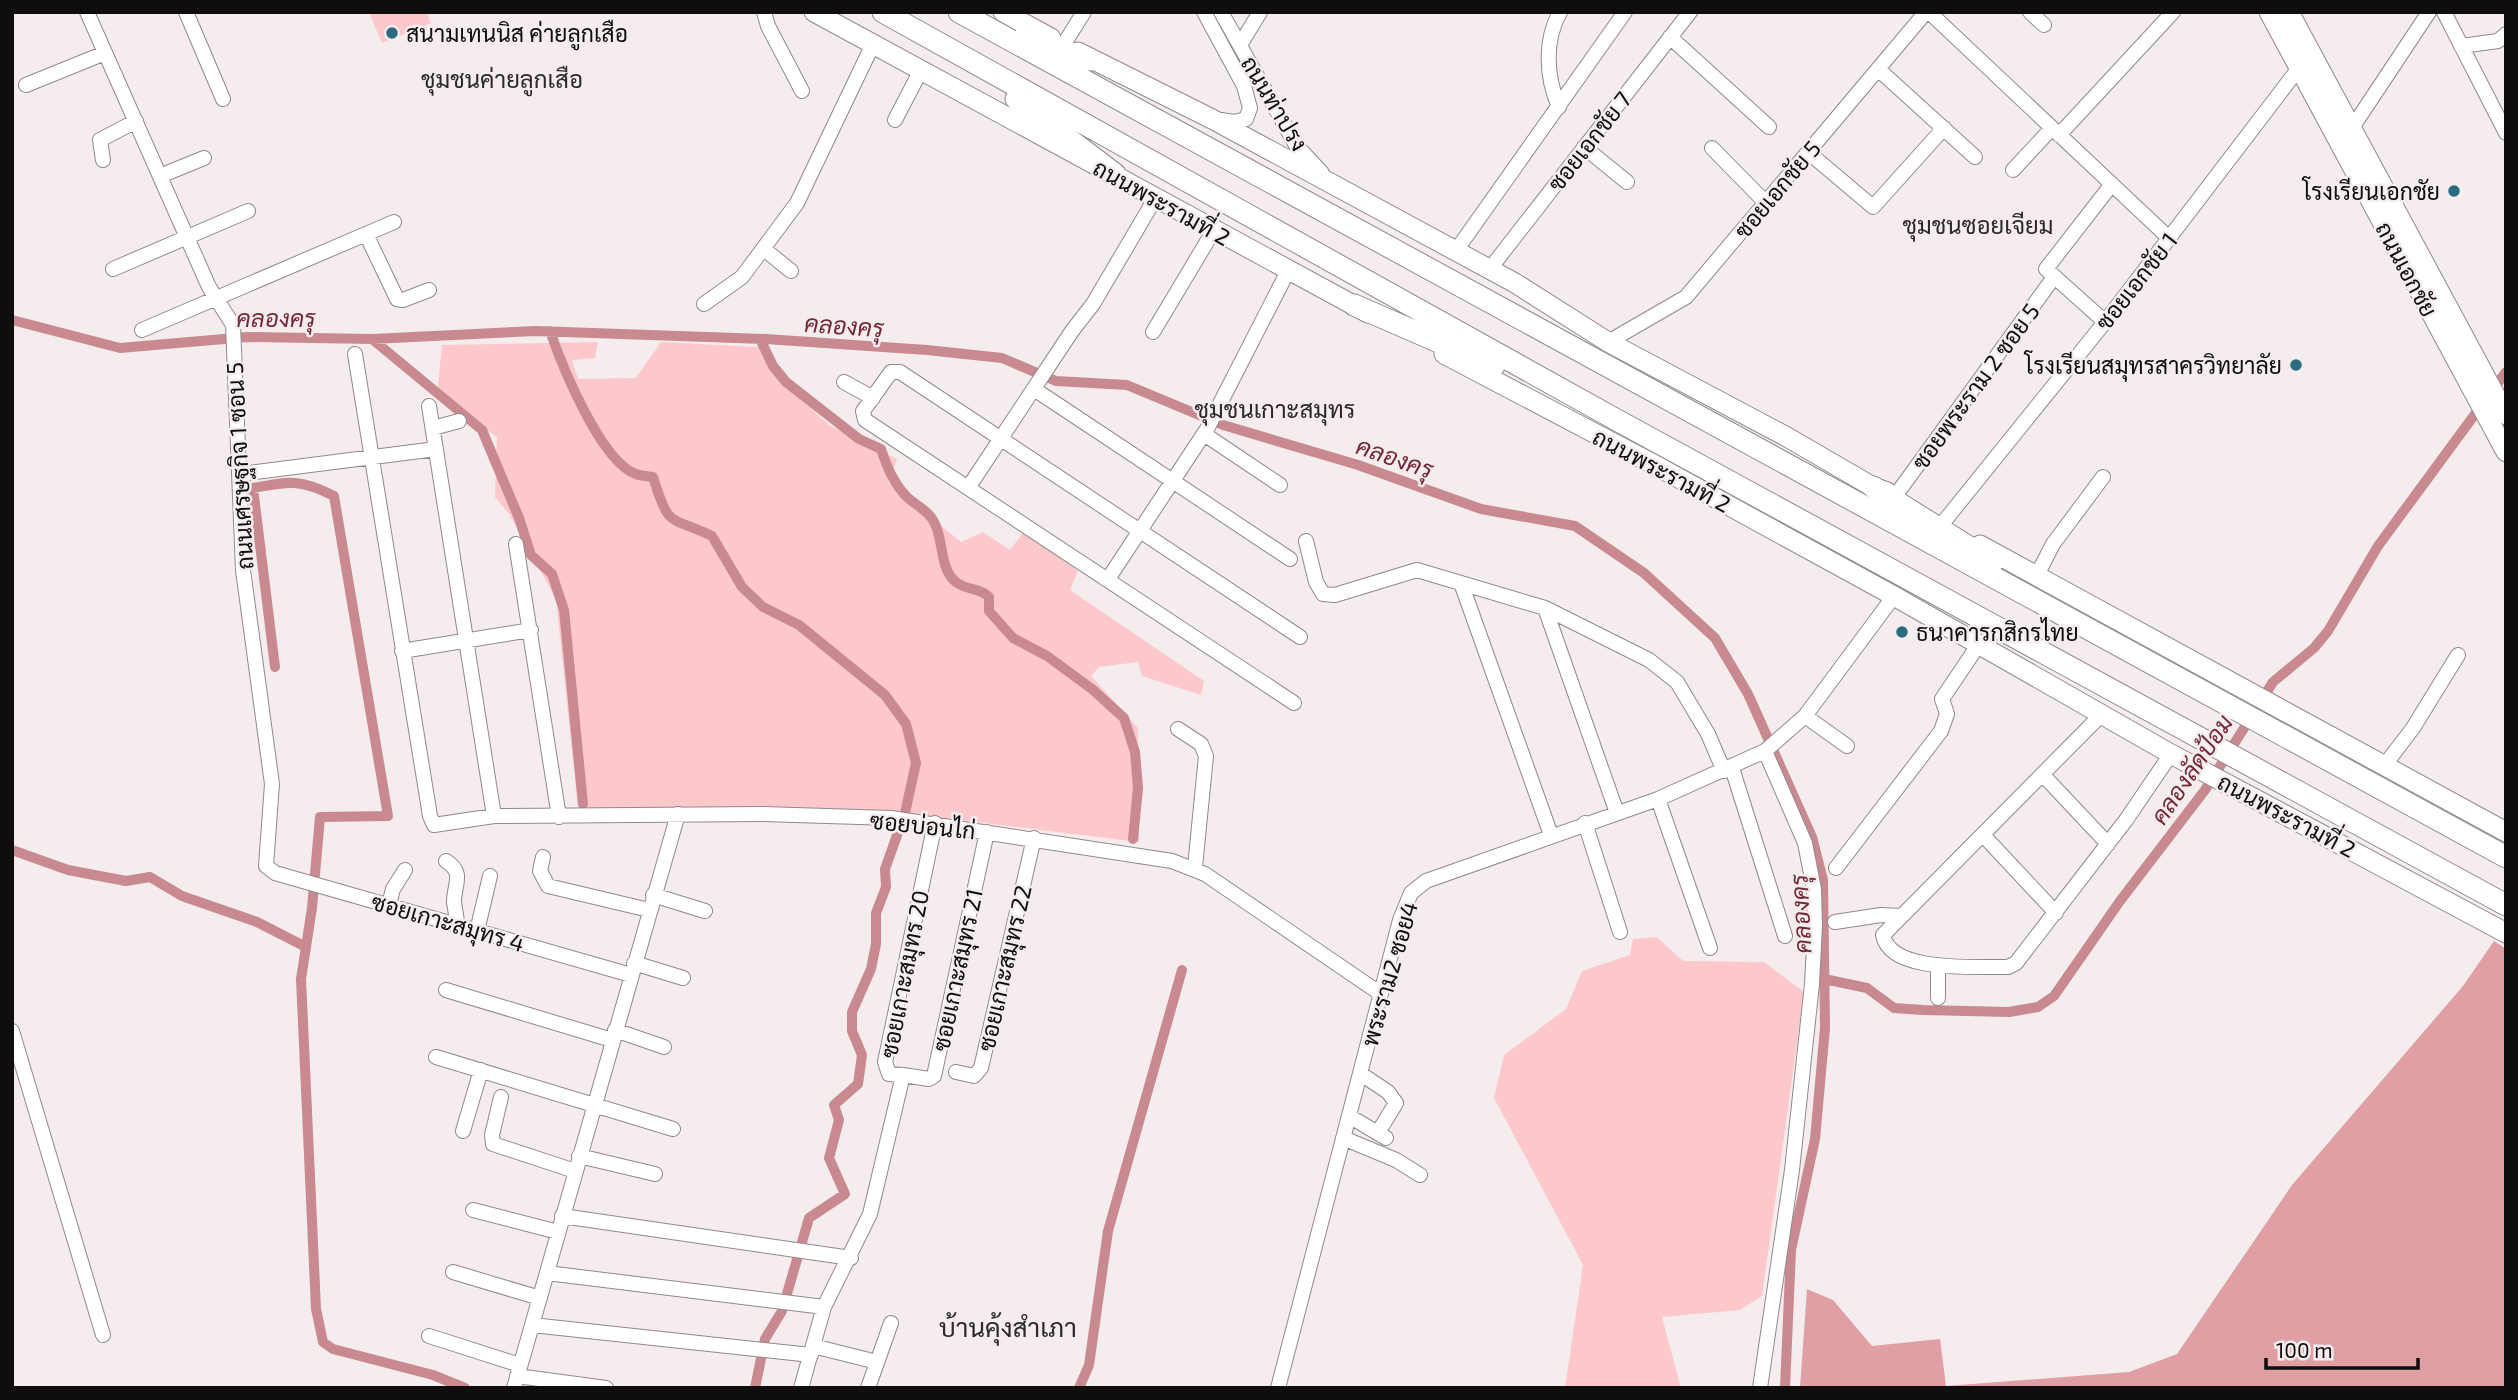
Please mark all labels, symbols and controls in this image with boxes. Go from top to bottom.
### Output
place label: สนามเทนนิส ค่ายลูกเสือ [406,19,628,51]
marker: สนามเทนนิส ค่ายลูกเสือ [384,25,400,41]
street label: ถนนท่าปรง [1236,51,1314,155]
district label: ชุมชนค่ายลูกเสือ [421,64,583,97]
street label: ซอยเอกชัย 7 [1541,85,1637,196]
street label: ซอยเอกชัย 5 [1728,134,1826,244]
street label: ถนนพระรามที่ 2 [1089,148,1238,251]
place label: โรงเรียนเอกชัย [2301,176,2440,205]
marker: โรงเรียนเอกชัย [2446,183,2462,199]
district label: ชุมชนซอยเจียม [1903,210,2053,242]
street label: ถนนเอกชัย [2370,217,2444,321]
street label: ซอยเอกชัย 1 [2089,227,2183,335]
street label: ซอยพระราม 2 ซอย 5 [1905,297,2045,475]
water label: คลองครุ [236,303,317,335]
water label: คลองครุ [803,308,886,345]
place label: โรงเรียนสมุทรสาครวิทยาลัย [2023,350,2282,382]
marker: โรงเรียนสมุทรสาครวิทยาลัย [2288,357,2304,373]
street label: ถนนเศรษฐกิจ 1 ซอน 5 [220,361,261,571]
district label: ชุมชนเกาะสมุทร [1195,394,1355,426]
street label: ถนนพระรามที่ 2 [1588,417,1739,518]
water label: คลองครุ [1352,430,1439,487]
place label: ธนาคารกสิกรไทย [1916,617,2079,646]
marker: ธนาคารกสิกรไทย [1894,624,1910,640]
water label: คลองลัดป้อม [2144,708,2238,829]
street label: ถนนพระรามที่ 2 [2213,762,2364,863]
street label: ซอยบ่อนไก่ [869,805,977,844]
water label: คลองครุ [1783,872,1820,954]
street label: ซอยเกาะสมุทร 22 [971,882,1040,1054]
street label: ซอยเกาะสมุทร 21 [926,886,991,1055]
street label: ซอยเกาะสมุทร 4 [368,887,528,960]
street label: ซอยเกาะสมุทร 20 [874,888,937,1061]
street label: พระราม2 ซอย4 [1355,898,1423,1050]
district label: บ้านคุ้งสำเภา [939,1311,1077,1346]
scale bar [2266,1326,2418,1370]
text: 100 m [2276,1337,2333,1362]

